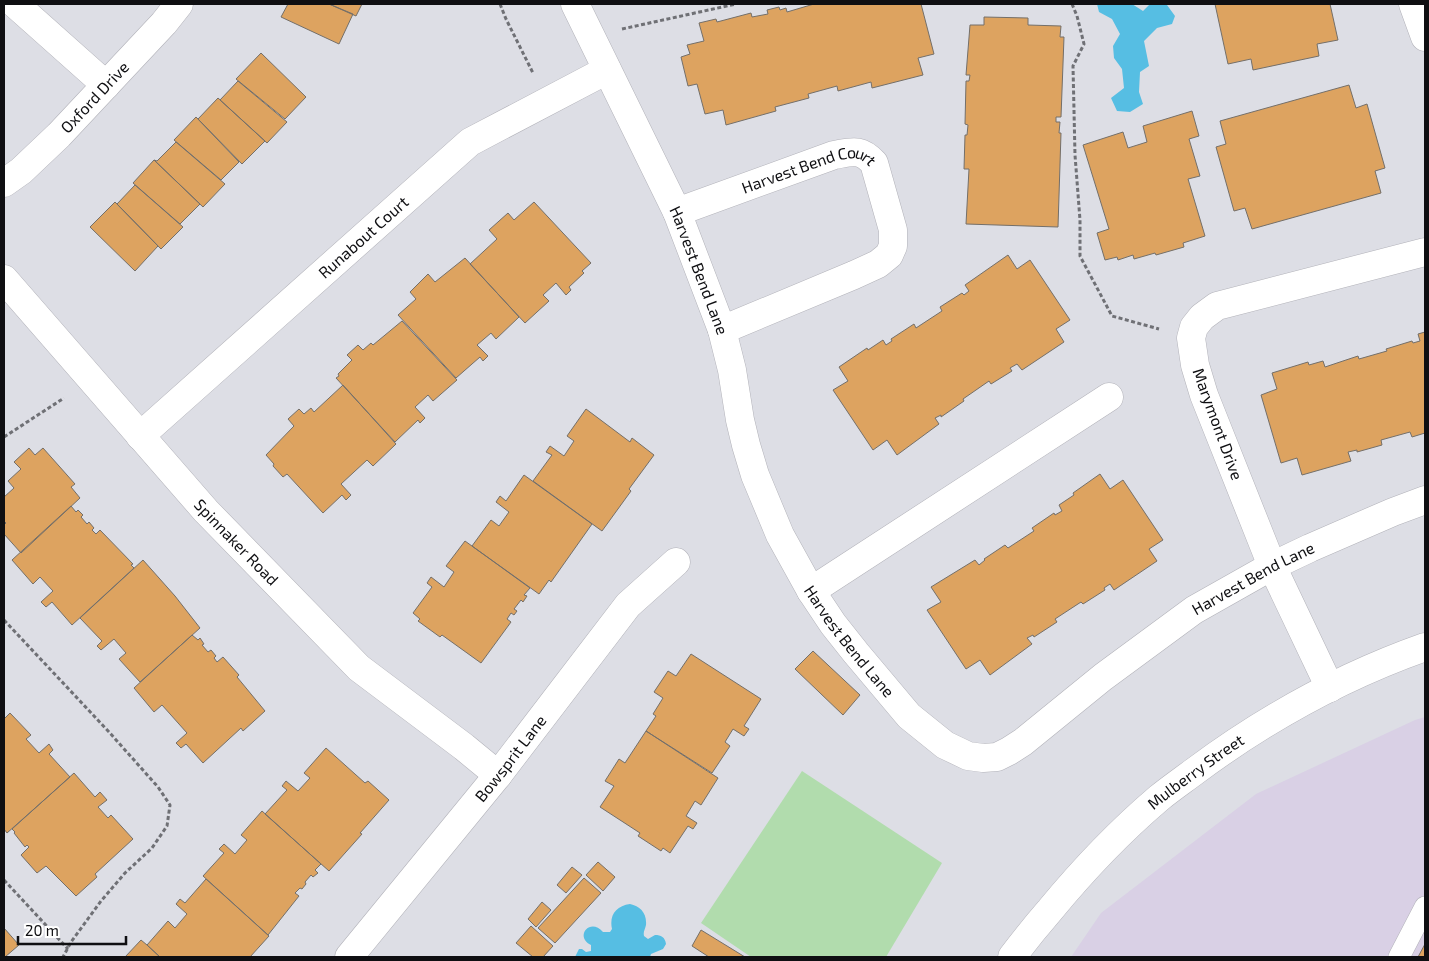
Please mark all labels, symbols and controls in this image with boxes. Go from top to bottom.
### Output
street label: Oxford Drive [56,57,132,137]
street label: Harvest Bend Court [739,142,881,197]
street label: Runabout Court [314,192,412,282]
street label: Harvest Bend Lane [666,202,733,337]
street label: Marymont Drive [1189,365,1248,482]
street label: Spinnaker Road [191,495,283,589]
street label: Harvest Bend Lane [1188,537,1317,618]
street label: Harvest Bend Lane [801,581,899,701]
street label: Bowsprit Lane [470,711,550,805]
street label: Mulberry Street [1143,730,1247,813]
scale bar [18,914,125,946]
text: 20 m [25,921,59,939]

